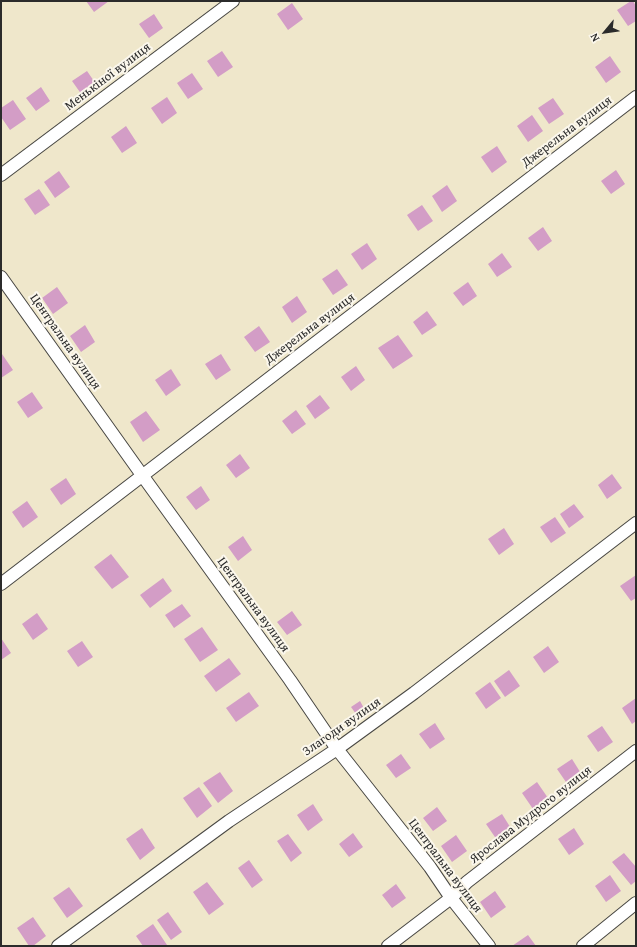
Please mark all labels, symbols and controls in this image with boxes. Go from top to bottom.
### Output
north arrow [585,12,625,52]
text: N [586,31,603,45]
street label: Менькіної вулиця [62,40,154,114]
street label: Джерельна вулиця [519,93,615,171]
street label: Джерельна вулиця [262,290,358,368]
street label: Центральна вулиця [26,291,104,393]
street label: Центральна вулиця [213,555,293,655]
street label: Злагоди вулиця [300,694,384,760]
street label: Ярослава Мудрого вулиця [467,763,595,867]
street label: Центральна вулиця [405,816,485,916]

